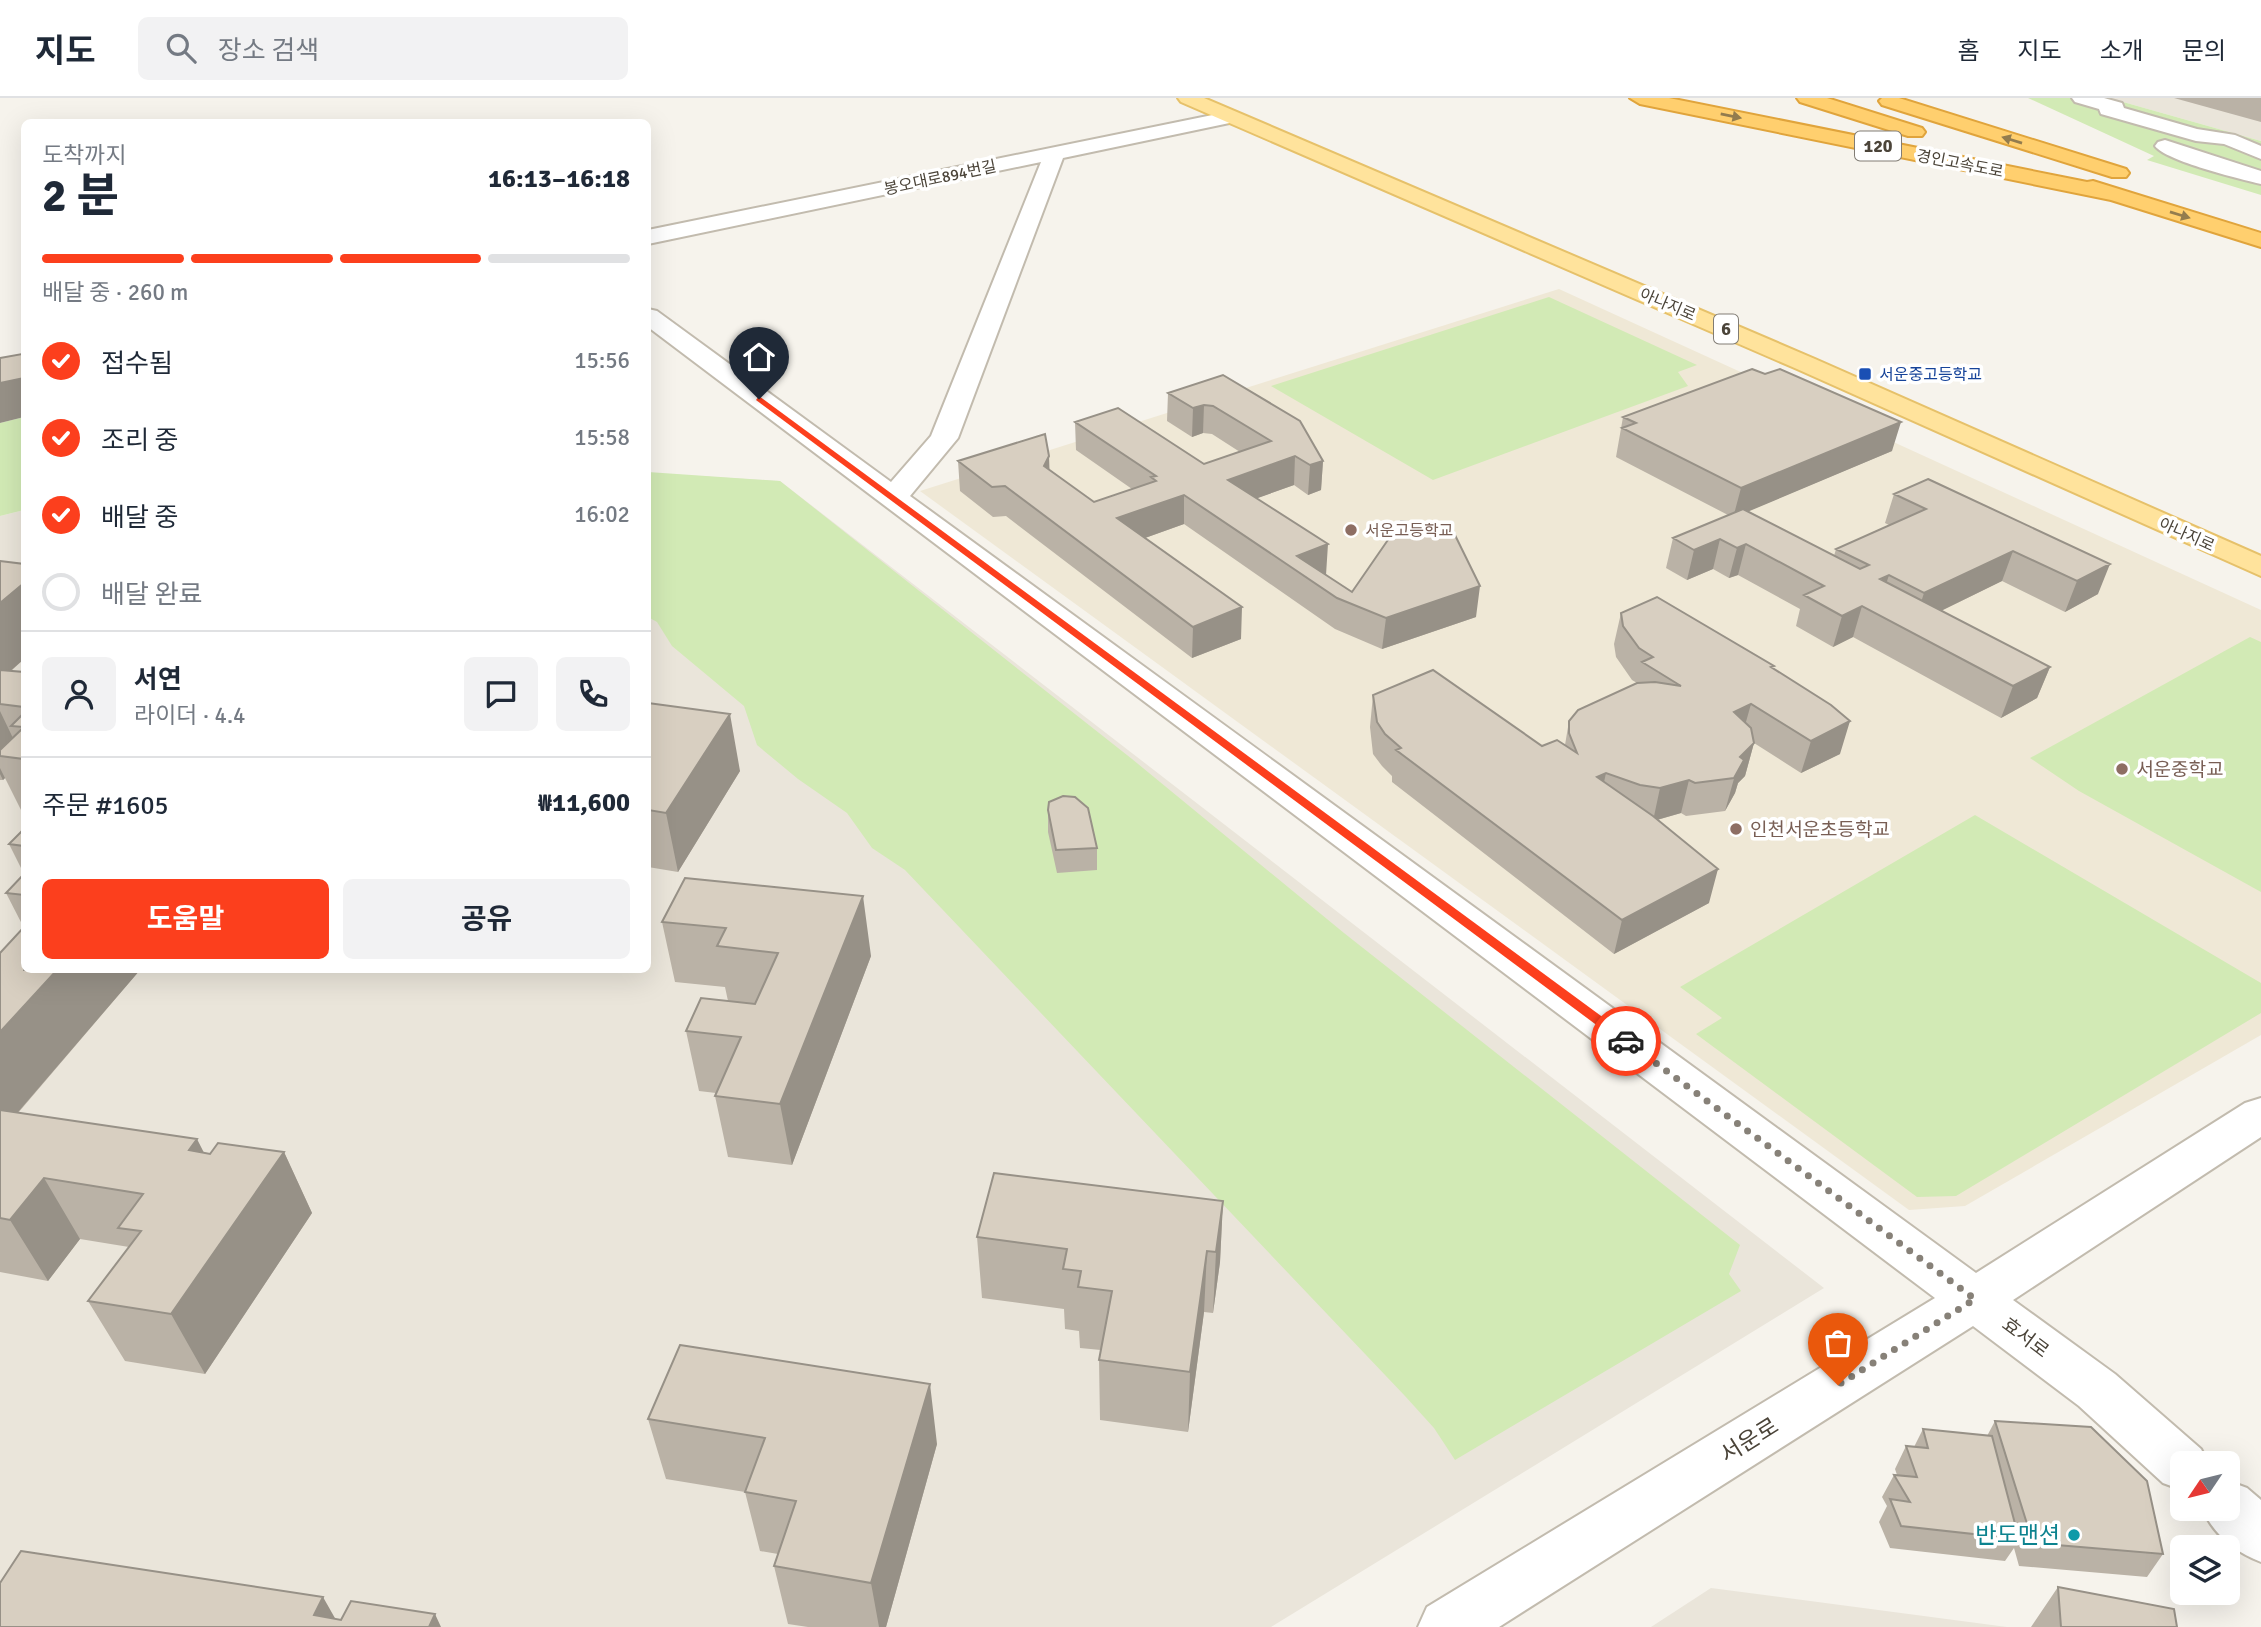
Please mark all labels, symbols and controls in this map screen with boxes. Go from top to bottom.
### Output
search box [138,17,628,80]
icon: search [162,29,200,67]
text: 지도 [35,31,96,72]
text: 장소 검색 [218,35,319,67]
text: 홈 [1957,36,1979,66]
text: 지도 [2017,36,2062,66]
text: 소개 [2100,36,2144,66]
text: 문의 [2182,36,2226,66]
one-way arrow [1720,111,1742,122]
road number: 120 [1855,131,1901,160]
one-way arrow [2002,134,2023,144]
text: 도착까지 [42,141,127,170]
street label: 경인고속도로 [1915,146,2005,182]
street label: 봉오대로894번길 [882,156,998,200]
text: 16:13–16:18 [488,163,630,195]
text: 2 분 [42,168,119,224]
one-way arrow [2170,210,2191,220]
text: 배달 중 · 260 m [42,278,188,307]
street label: 아나지로 [1637,284,1699,326]
road number: 6 [1714,314,1738,344]
pin [729,327,789,399]
icon: home [740,338,778,376]
icon: check [42,342,80,380]
text: 15:56 [574,346,630,375]
text: 접수됨 [101,348,173,380]
place label: 서운중고등학교 [1879,365,1982,385]
marker: 서운중고등학교 [1857,366,1873,382]
icon: check [42,419,80,457]
text: 15:58 [574,423,630,452]
text: 조리 중 [101,425,178,457]
icon: check [42,496,80,534]
text: 16:02 [574,500,630,529]
text: 배달 중 [101,502,178,534]
street label: 아나지로 [2156,514,2218,556]
place label: 서운고등학교 [1365,521,1453,541]
marker: 서운고등학교 [1343,522,1359,538]
text: 배달 완료 [101,579,202,611]
button: person [42,657,116,731]
button: chat [464,657,538,731]
button: phone [556,657,630,731]
text: 서연 [134,664,182,696]
text: 라이더 · 4.4 [134,701,246,730]
place label: 서운중학교 [2136,758,2223,782]
marker: 서운중학교 [2114,761,2130,777]
text: ₩11,600 [538,787,630,819]
text: 주문 #1605 [42,790,169,822]
place label: 인천서운초등학교 [1750,818,1890,842]
marker: 인천서운초등학교 [1728,821,1744,837]
button: 도움말 [42,879,329,959]
button: 공유 [343,879,630,959]
courier [1591,1006,1661,1076]
icon: car [1607,1022,1645,1060]
street label: 효서로 [1997,1312,2054,1363]
pin [1808,1313,1868,1385]
icon: bag [1819,1324,1857,1362]
street label: 서운로 [1715,1411,1784,1470]
north arrow [2170,1451,2240,1521]
map controls [2170,1451,2240,1605]
place label: 반도맨션 [1975,1521,2060,1550]
marker: 반도맨션 [2066,1527,2082,1543]
button: layers [2170,1535,2240,1605]

